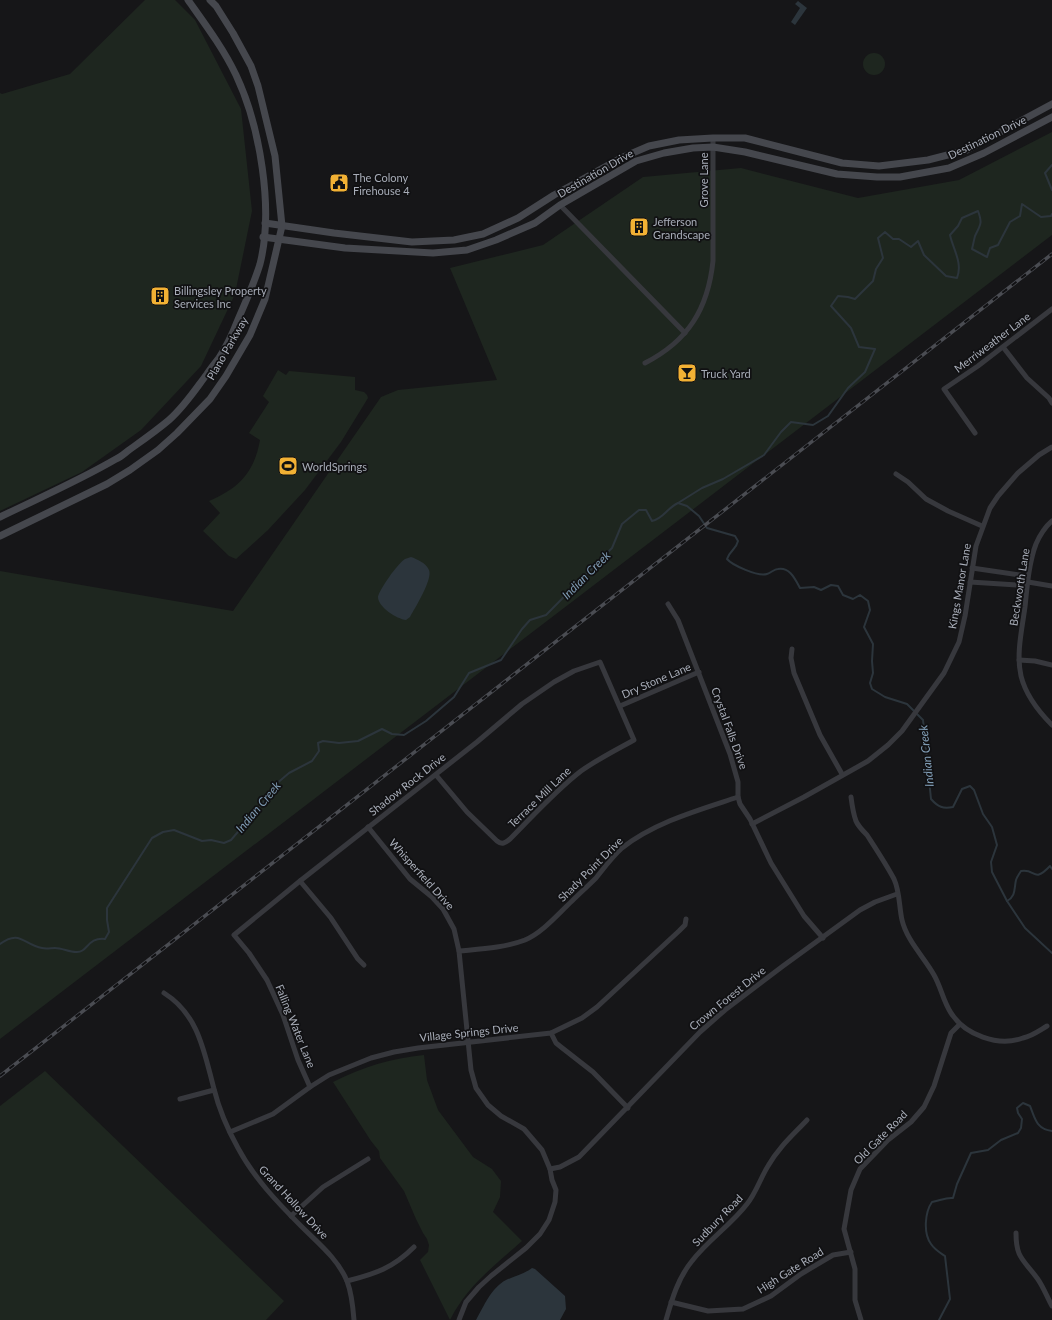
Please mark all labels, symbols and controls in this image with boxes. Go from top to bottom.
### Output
street label: Destination Drive [946,112,1028,162]
street label: Destination Drive [555,146,635,200]
street label: Grove Lane [697,152,710,208]
place label: The Colony Firehouse 4 [353,171,410,197]
public building icon: The Colony Firehouse 4 [328,172,350,194]
place label: Jefferson Grandscape [653,215,710,241]
building icon: Jefferson Grandscape [628,216,650,238]
place label: Billingsley Property Services Inc [174,284,267,310]
building icon: Billingsley Property Services Inc [149,285,171,307]
street label: Merriweather Lane [951,309,1033,375]
street label: Plano Parkway [204,314,251,382]
bar icon: Truck Yard [676,362,698,384]
place label: Truck Yard [701,367,751,380]
sports icon: WorldSprings [277,455,299,477]
place label: WorldSprings [302,460,367,473]
street label: Kings Manor Lane [945,542,973,630]
water label: Indian Creek [559,547,614,602]
street label: Beckworth Lane [1006,547,1032,627]
street label: Dry Stone Lane [619,659,693,700]
street label: Crystal Falls Drive [709,685,751,771]
water label: Indian Creek [915,724,937,788]
street label: Shadow Rock Drive [366,750,448,818]
street label: Terrace Mill Lane [505,764,573,830]
water label: Indian Creek [232,778,284,836]
street label: Shady Point Drive [555,834,625,904]
street label: Whisperfield Drive [387,836,457,912]
street label: Crown Forest Drive [686,963,768,1033]
street label: Falling Water Lane [273,982,319,1070]
street label: Village Springs Drive [419,1020,519,1044]
street label: Old Gate Road [850,1107,910,1167]
street label: Grand Hollow Drive [257,1163,332,1242]
street label: Sudbury Road [689,1191,745,1249]
street label: High Gate Road [754,1244,826,1296]

